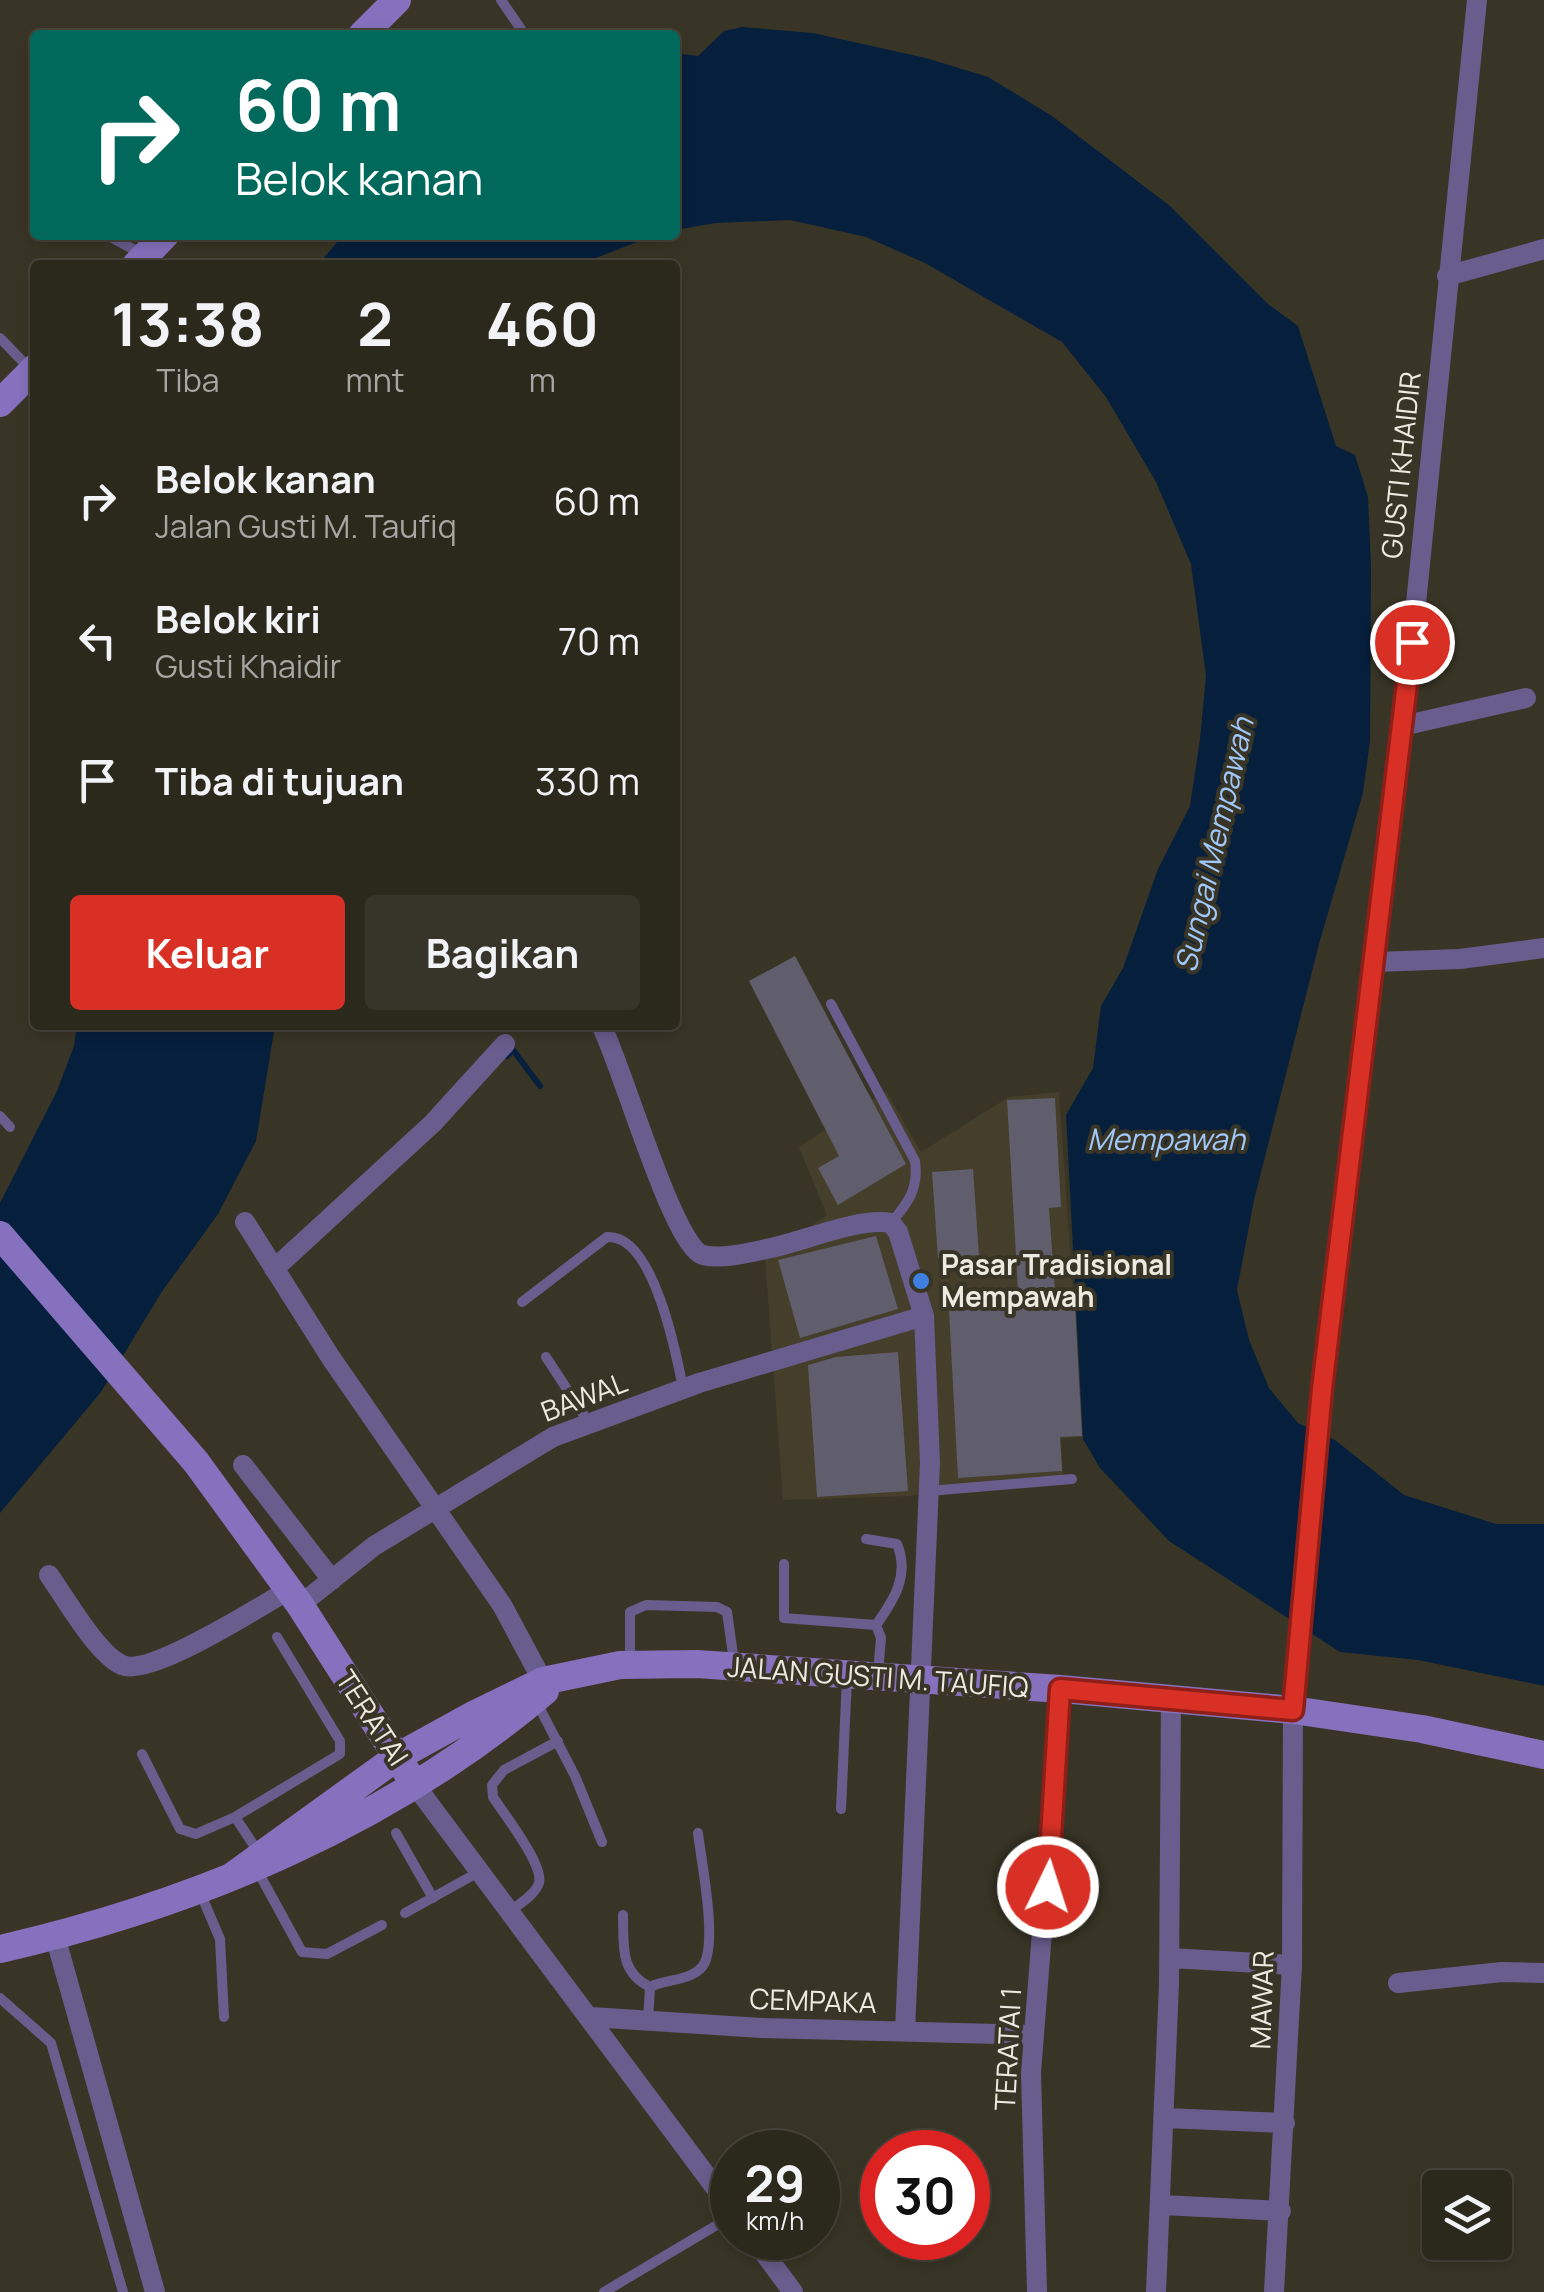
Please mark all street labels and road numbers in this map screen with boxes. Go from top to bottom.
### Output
street label: GUSTI KHAIDIR [1371,370,1429,560]
street label: BAWAL [535,1362,632,1430]
street label: JALAN GUSTI M. TAUFIQ [726,1647,1030,1705]
street label: TERATAI [328,1662,418,1773]
street label: MAWAR [1240,1950,1282,2050]
street label: CEMPAKA [749,1979,877,2021]
street label: TERATAI 1 [985,1986,1029,2112]

